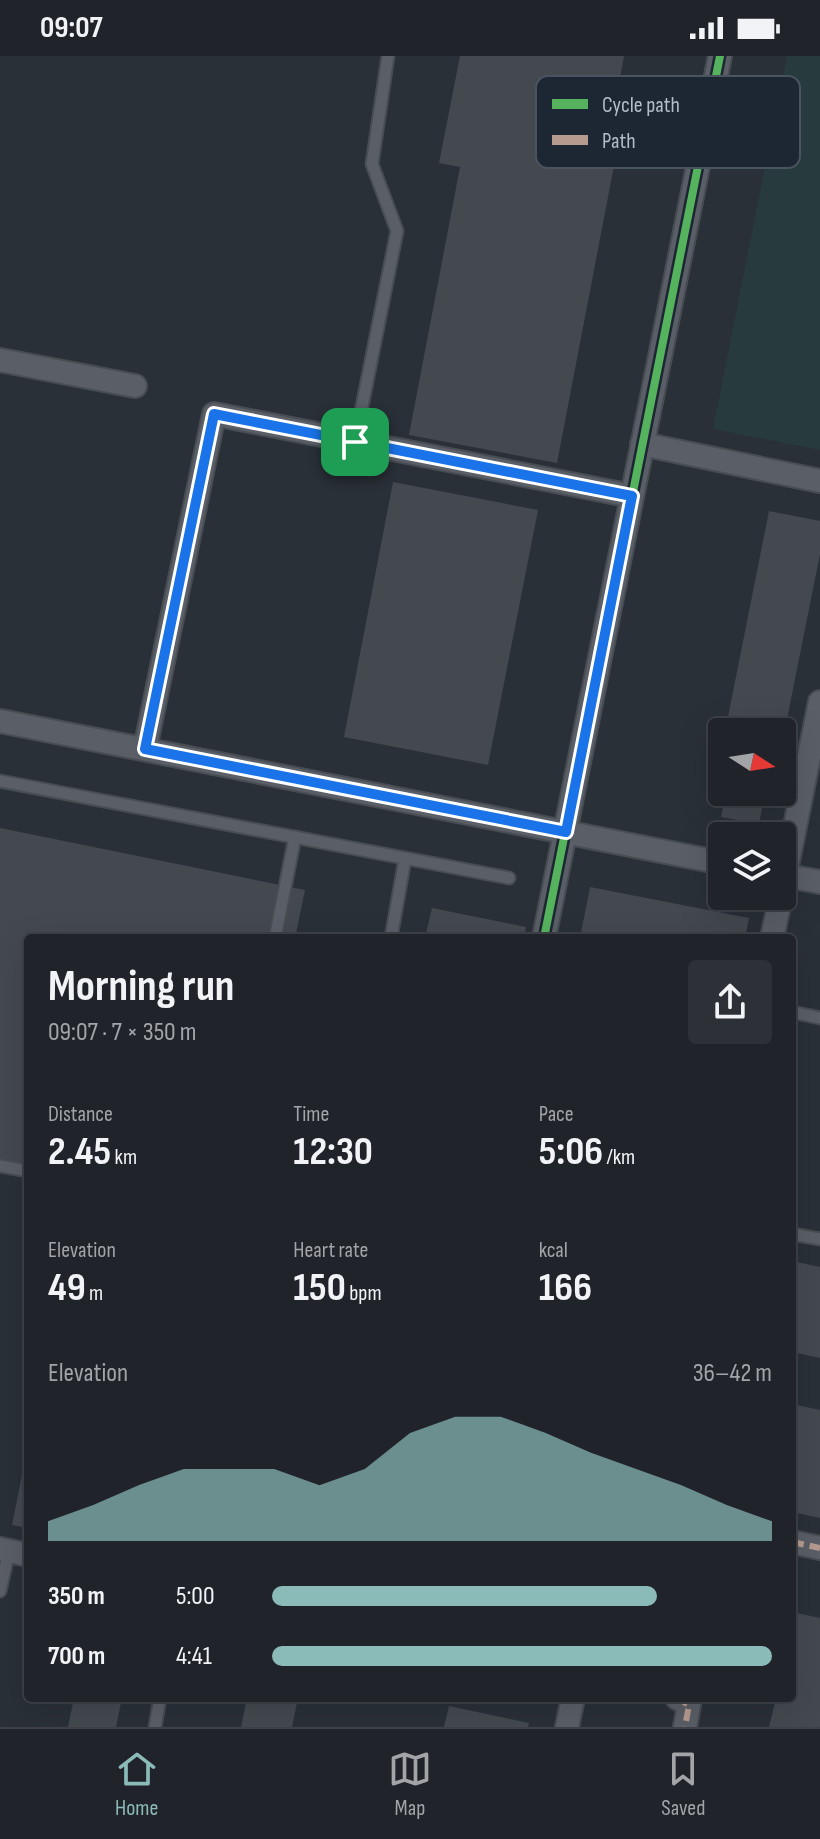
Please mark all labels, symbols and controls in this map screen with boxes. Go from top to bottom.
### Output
text: 09:07 [40,10,103,46]
legend [536,76,800,168]
text: Cycle path [602,92,680,119]
text: Path [602,128,636,155]
pin [321,408,389,476]
icon: arrive [333,420,377,464]
north arrow [708,718,796,806]
map controls [708,718,796,910]
button: layers [708,822,796,910]
text: Morning run [48,960,234,1013]
button: share [688,960,772,1044]
text: 09:07 · 7 × 350 m [48,1017,197,1048]
text: Distance [48,1101,113,1128]
text: Time [293,1101,329,1128]
text: Pace [539,1101,574,1128]
text: 2.45 [48,1128,111,1176]
text: 12:30 [293,1128,373,1176]
text: 5:06 [539,1128,603,1176]
text: km [111,1144,137,1171]
text: /km [603,1144,635,1171]
text: Elevation [48,1237,116,1264]
text: Heart rate [293,1237,368,1264]
text: kcal [539,1237,568,1264]
text: 49 [48,1264,86,1312]
text: 150 [293,1264,346,1312]
text: 166 [539,1264,592,1312]
text: m [86,1280,103,1307]
text: bpm [346,1280,382,1307]
text: Elevation [48,1358,128,1389]
text: 36–42 m [693,1358,772,1389]
text: 350 m [48,1581,105,1612]
text: 5:00 [176,1581,215,1612]
text: 700 m [48,1641,105,1672]
text: 4:41 [176,1641,212,1672]
tab: Home [115,1747,159,1822]
tab: Map [388,1747,432,1822]
tab: Saved [661,1747,705,1822]

